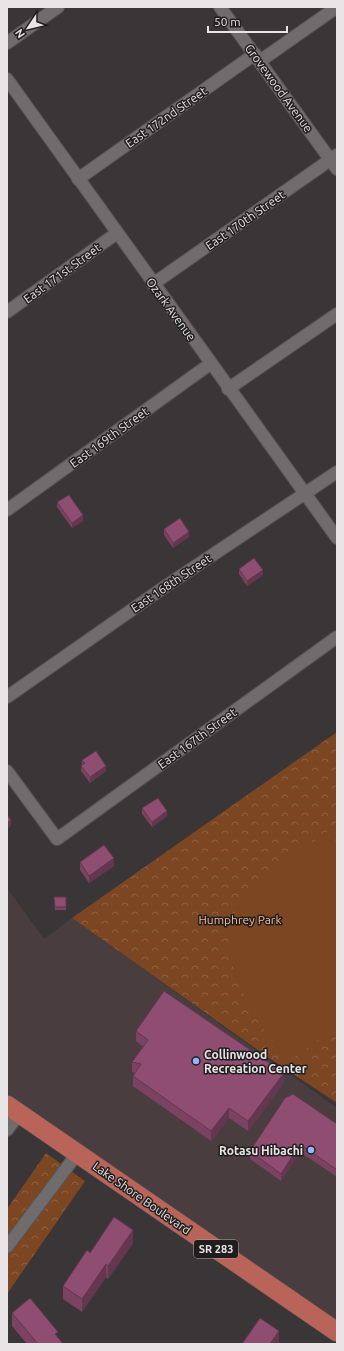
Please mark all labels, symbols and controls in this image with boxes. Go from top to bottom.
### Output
north arrow [8,8,48,48]
scale bar [208,8,287,34]
text: 50 m [214,15,241,28]
text: N [13,27,27,41]
street label: Grovewood Avenue [243,42,315,134]
street label: East 172nd Street [123,84,209,150]
street label: East 170th Street [203,188,287,252]
street label: East 171st Street [21,241,103,305]
street label: Ozark Avenue [144,275,198,343]
street label: East 169th Street [67,404,151,470]
street label: East 168th Street [129,551,214,615]
street label: East 167th Street [155,705,239,771]
park label: Humphrey Park [199,913,281,926]
place label: Collinwood Recreation Center [204,1048,307,1075]
marker: Collinwood Recreation Center [191,1056,201,1066]
place label: Rotasu Hibachi [219,1144,303,1157]
marker: Rotasu Hibachi [306,1145,316,1155]
street label: Lake Shore Boulevard [91,1159,193,1237]
road number: SR 283 [194,1240,238,1258]

